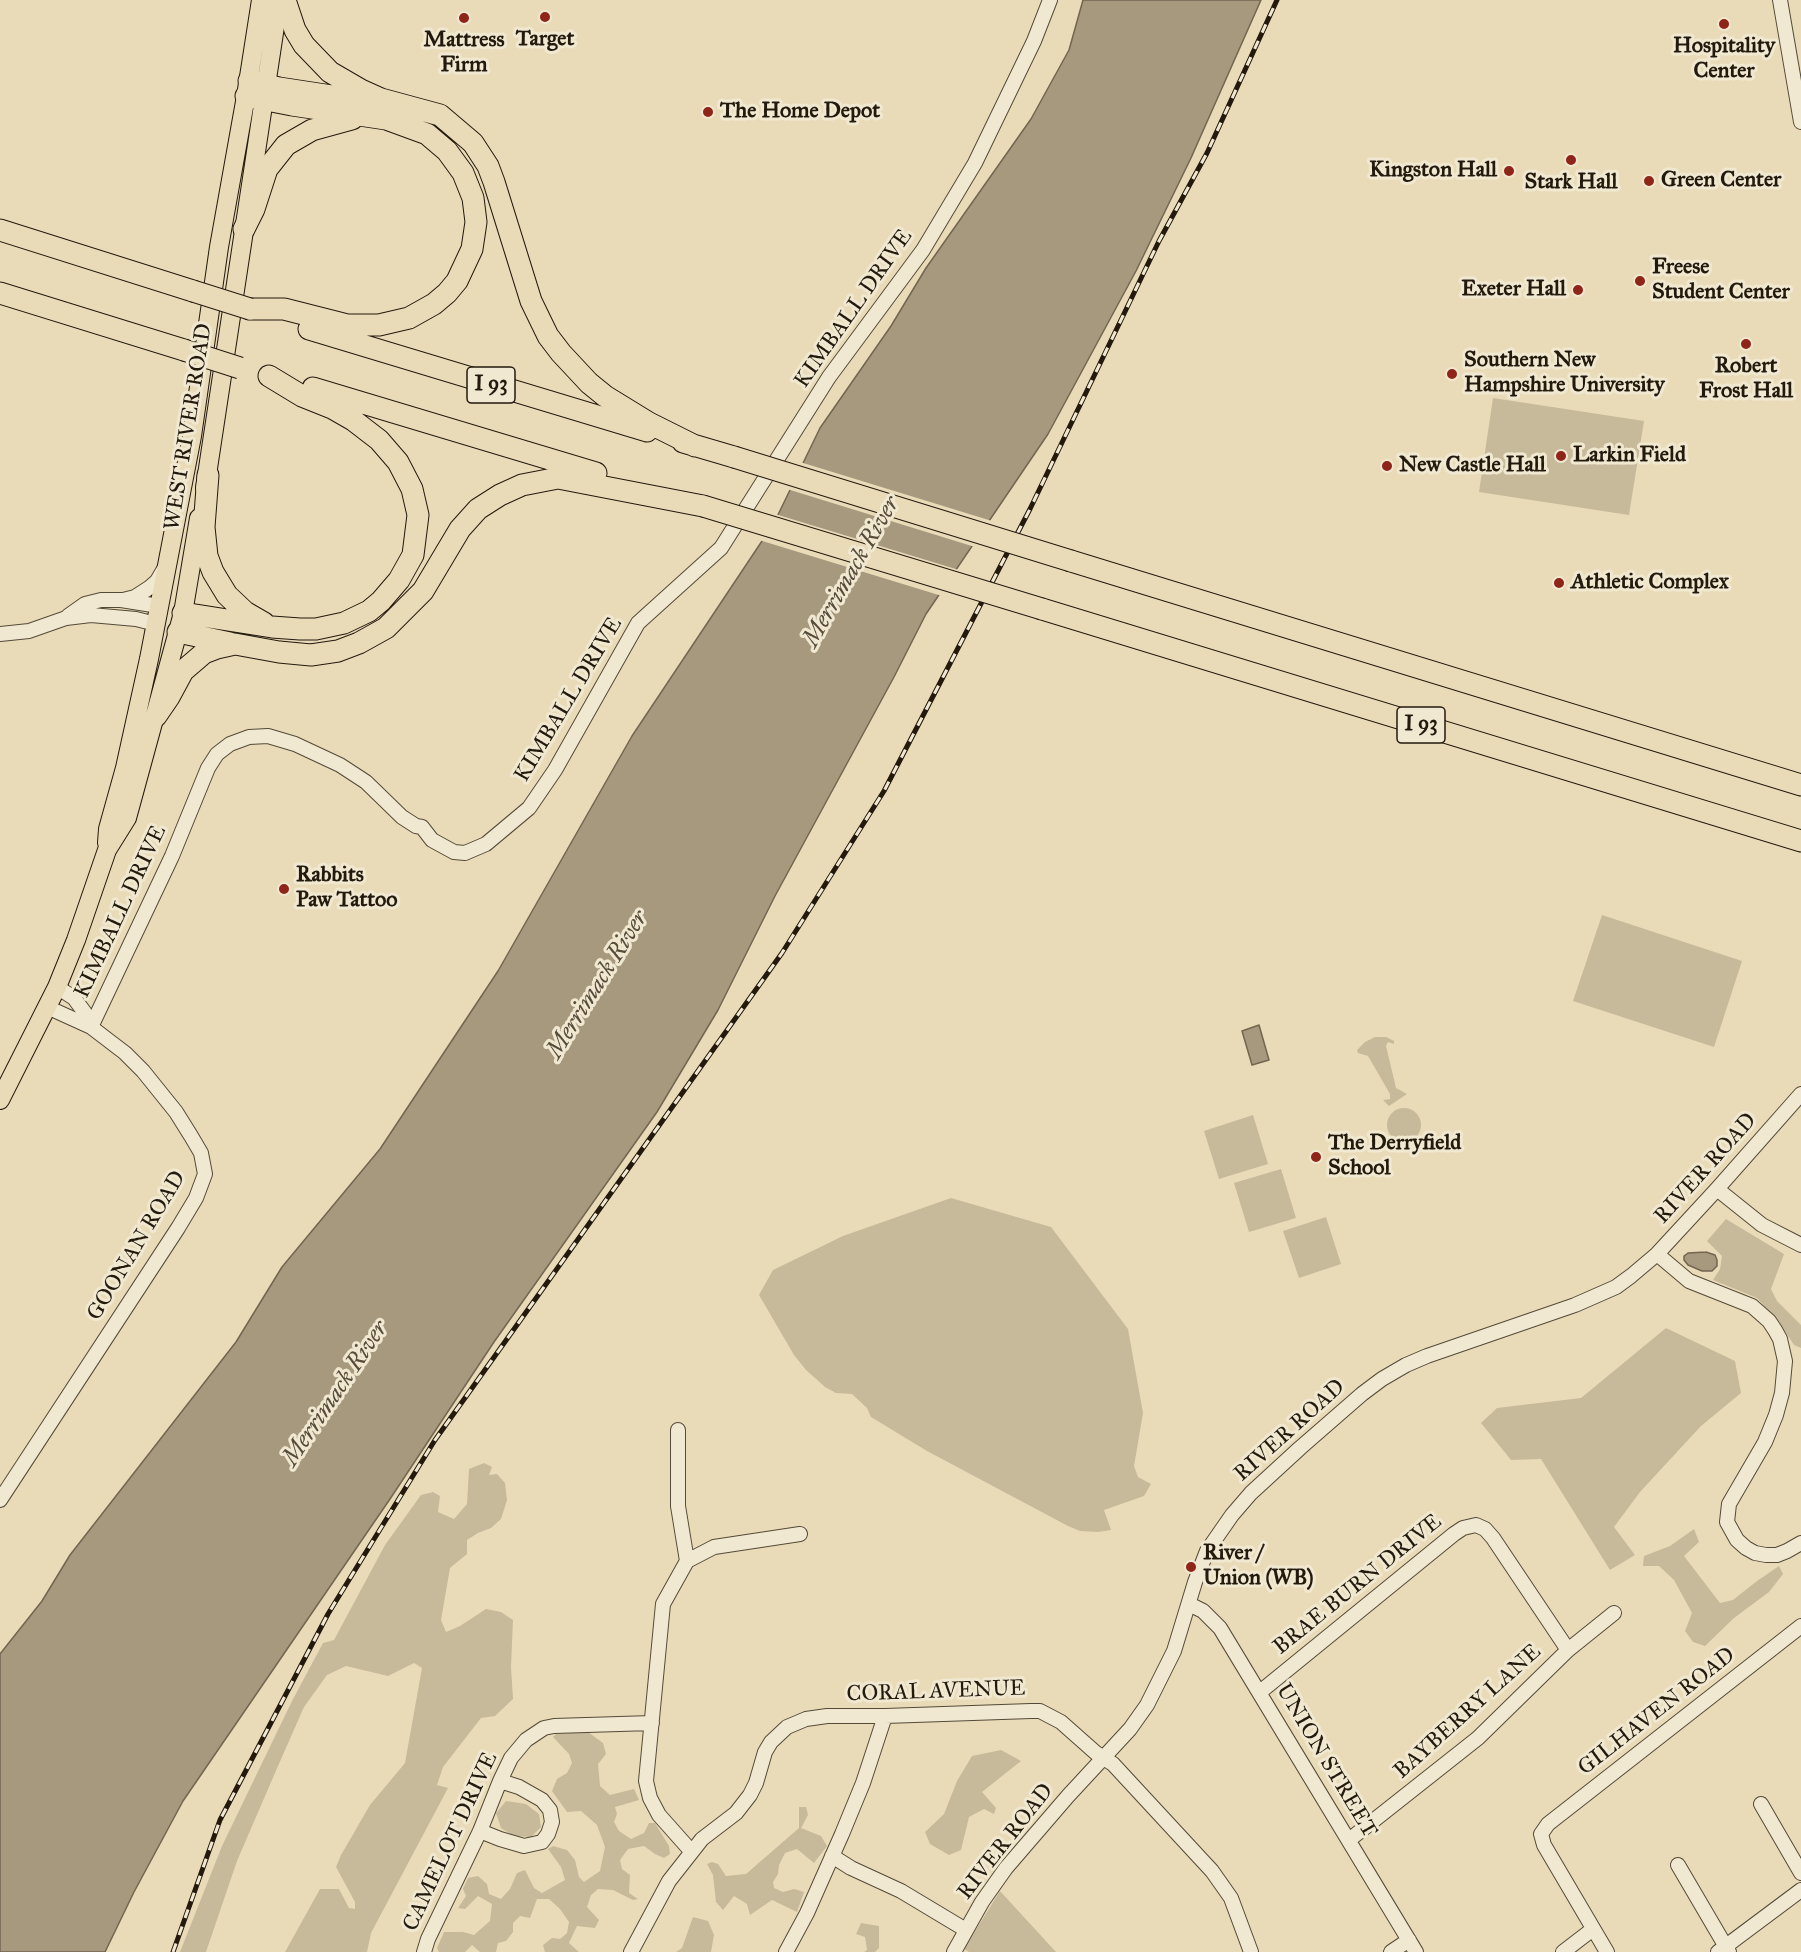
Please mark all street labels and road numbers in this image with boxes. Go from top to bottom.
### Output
street label: KIMBALL DRIVE [789,225,919,393]
street label: WEST RIVER ROAD [160,322,218,532]
road number: I 93 [467,367,515,403]
street label: KIMBALL DRIVE [509,613,629,787]
road number: I 93 [1397,707,1445,743]
street label: KIMBALL DRIVE [69,822,173,1002]
street label: RIVER ROAD [1649,1108,1763,1230]
street label: GOONAN ROAD [82,1166,192,1326]
street label: RIVER ROAD [1229,1374,1351,1488]
street label: BRAE BURN DRIVE [1269,1509,1447,1661]
street label: BAYBERRY LANE [1389,1639,1547,1785]
street label: GILHAVEN ROAD [1573,1642,1741,1782]
street label: CORAL AVENUE [846,1676,1026,1708]
street label: UNION STREET [1270,1679,1382,1843]
street label: CAMELOT DRIVE [398,1748,504,1936]
street label: RIVER ROAD [953,1779,1059,1905]

